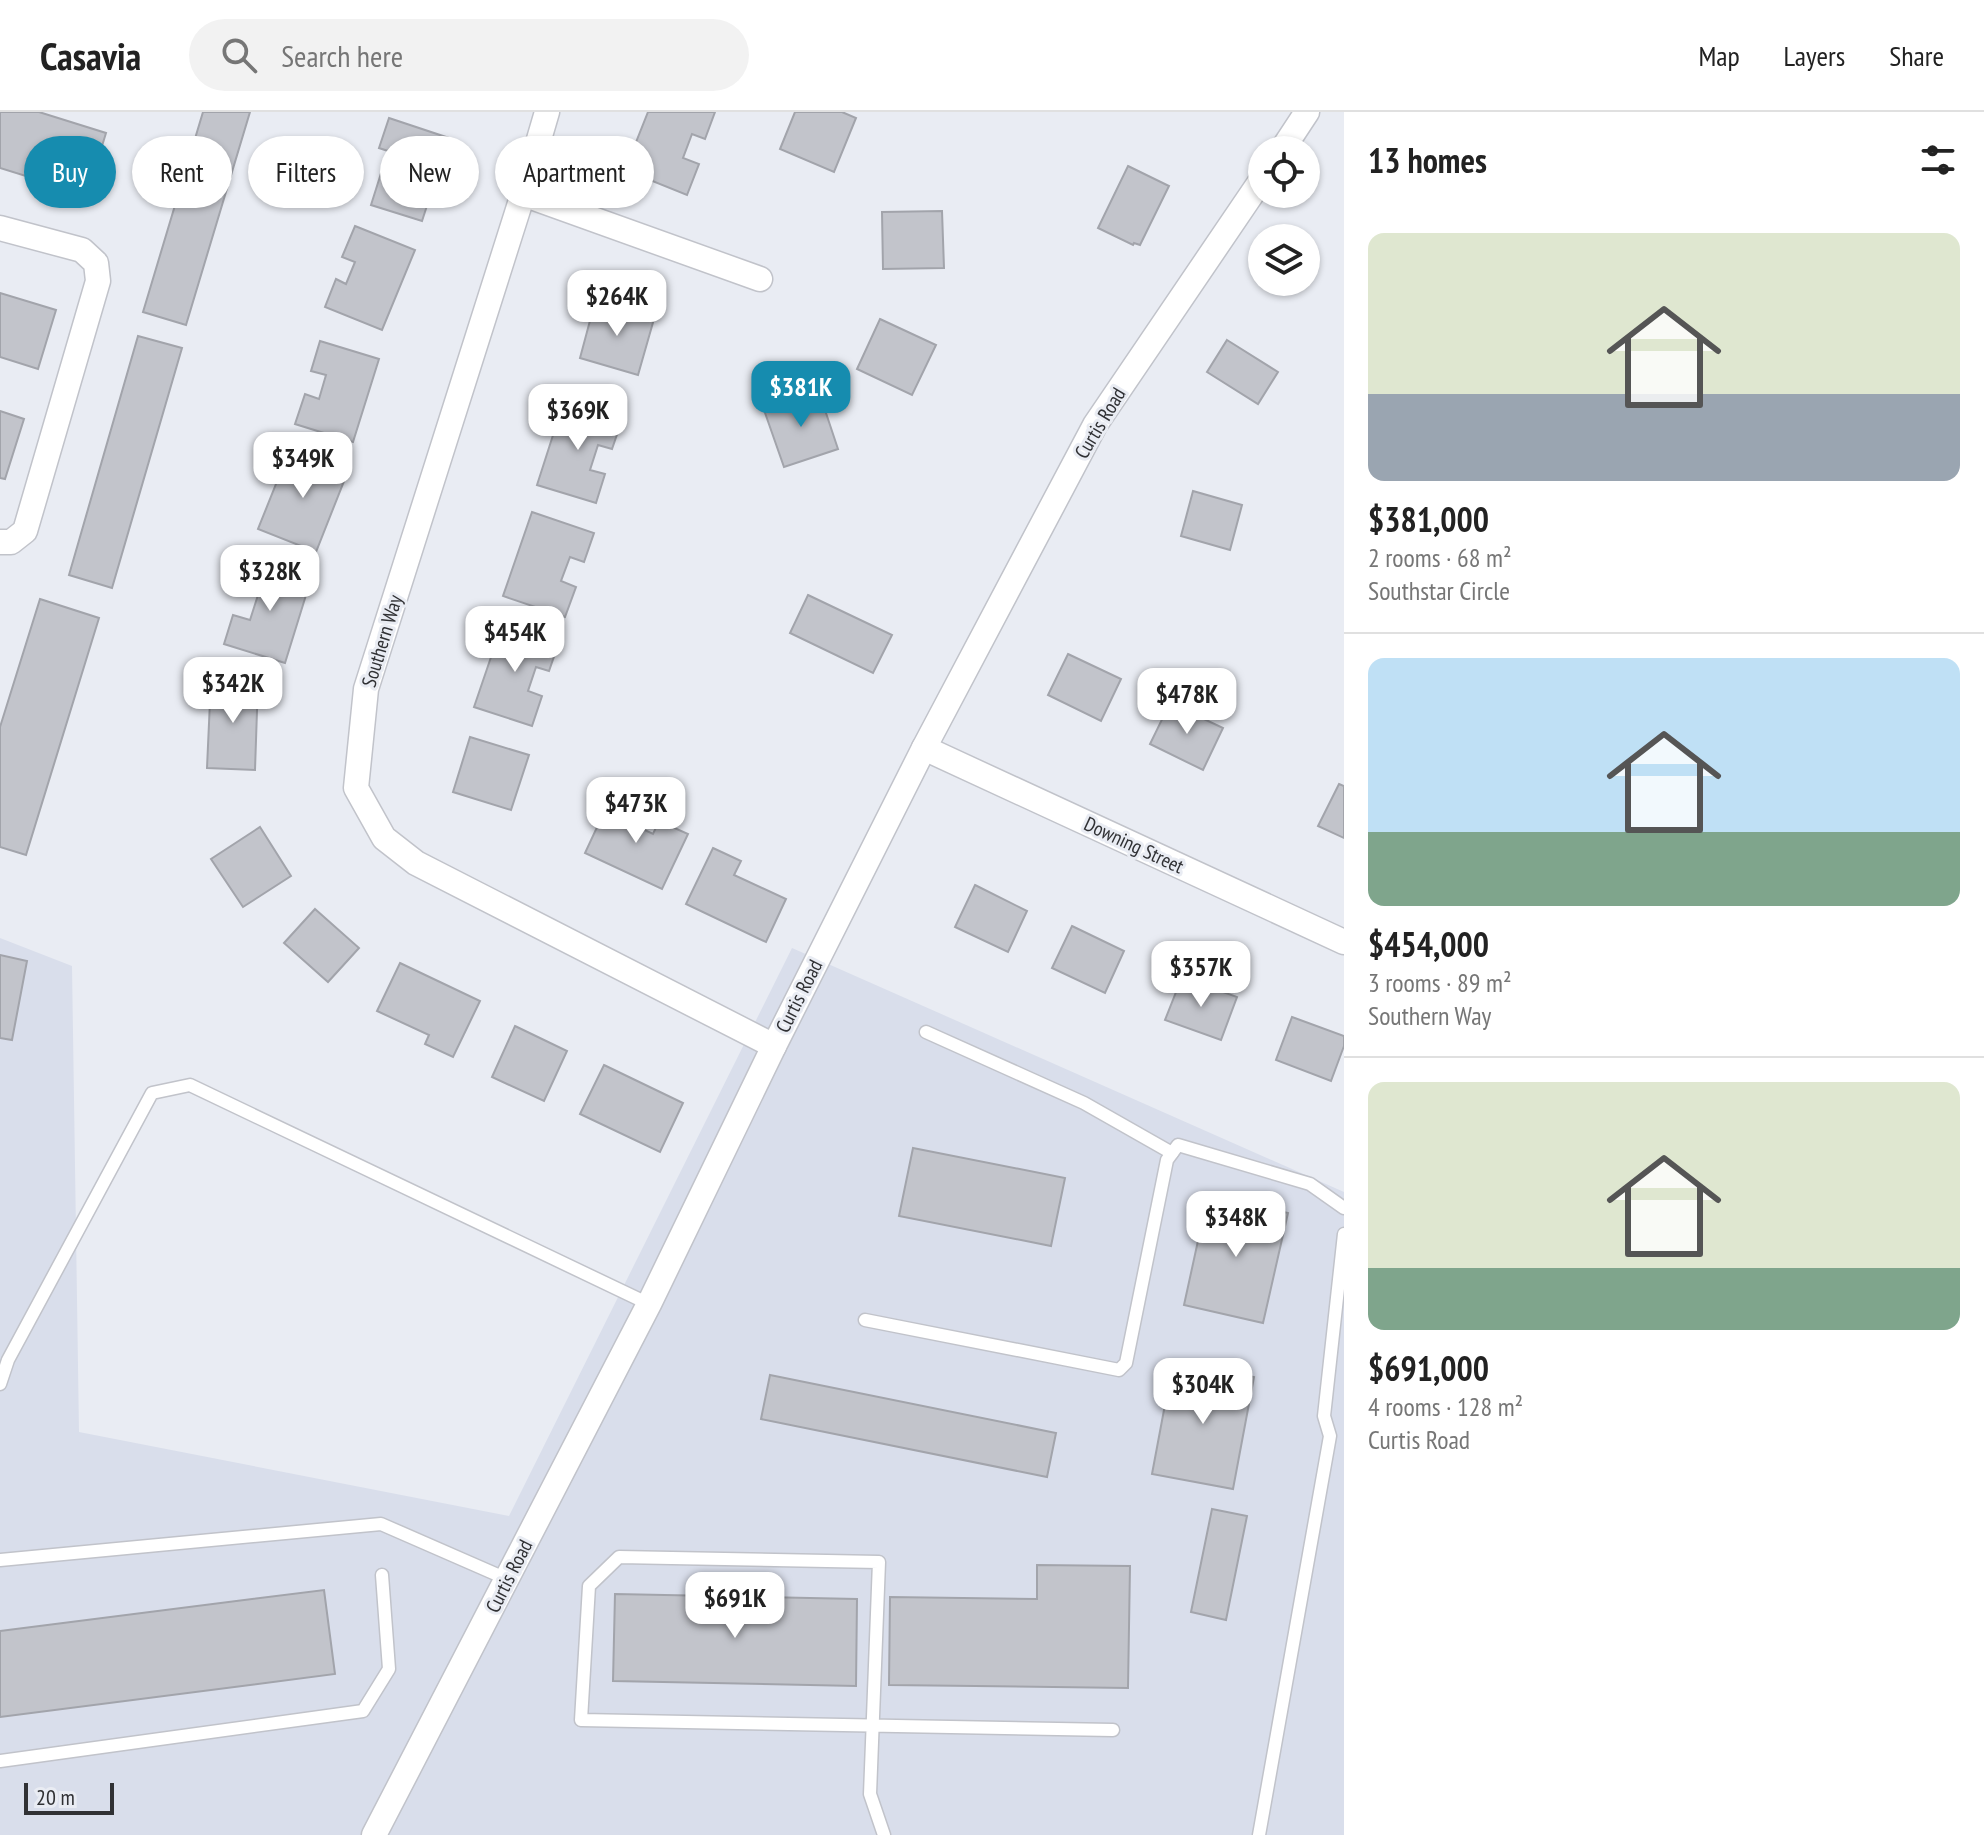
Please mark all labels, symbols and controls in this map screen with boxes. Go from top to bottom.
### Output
search box [189,19,749,91]
text: Casavia [40,31,141,80]
icon: search [217,33,261,77]
text: Search here [281,36,403,75]
text: Map [1698,37,1740,74]
text: Layers [1784,37,1845,74]
text: Share [1889,37,1944,74]
chip: Buy [24,136,116,208]
chip: Rent [132,136,232,208]
chip: Filters [248,136,364,208]
chip: New [380,136,479,208]
chip: Apartment [495,136,654,208]
map controls [1248,136,1320,296]
button: locate [1248,136,1320,208]
text: 13 homes [1368,138,1487,182]
icon: filters [1916,138,1960,182]
button: layers [1248,224,1320,296]
pin: $264K [561,270,673,338]
text: $264K [585,279,649,312]
icon: home [1592,285,1736,429]
pin: $381K [745,361,857,429]
text: $381K [769,370,833,403]
street label: Curtis Road [1069,383,1131,463]
pin: $369K [522,384,634,452]
text: $369K [546,393,610,426]
pin: $349K [247,432,359,500]
text: $349K [271,441,335,474]
text: $381,000 [1368,497,1489,541]
text: 2 rooms · 68 m² [1368,541,1512,574]
pin: $328K [214,545,326,613]
text: $328K [238,554,302,587]
text: Southstar Circle [1368,574,1510,607]
street label: Southern Way [356,591,408,690]
pin: $454K [459,606,571,674]
text: $454K [483,615,547,648]
pin: $342K [177,657,289,725]
text: $342K [201,666,265,699]
pin: $478K [1131,668,1243,736]
text: $478K [1155,677,1219,710]
icon: home [1592,710,1736,854]
pin: $473K [580,777,692,845]
text: $473K [604,786,668,819]
street label: Downing Street [1080,811,1188,880]
text: $454,000 [1368,922,1489,966]
pin: $357K [1145,941,1257,1009]
text: $357K [1169,950,1233,983]
street label: Curtis Road [770,955,828,1037]
text: 3 rooms · 89 m² [1368,966,1512,999]
text: Southern Way [1368,999,1491,1032]
icon: home [1592,1134,1736,1278]
pin: $348K [1180,1191,1292,1259]
text: $348K [1204,1200,1268,1233]
text: $691,000 [1368,1346,1489,1390]
pin: $304K [1147,1358,1259,1426]
text: $304K [1171,1367,1235,1400]
text: 4 rooms · 128 m² [1368,1390,1523,1423]
text: Curtis Road [1368,1423,1470,1456]
street label: Curtis Road [480,1535,538,1617]
pin: $691K [679,1572,791,1640]
text: $691K [703,1581,767,1614]
scale bar [24,1779,114,1815]
text: 20 m [36,1783,75,1811]

